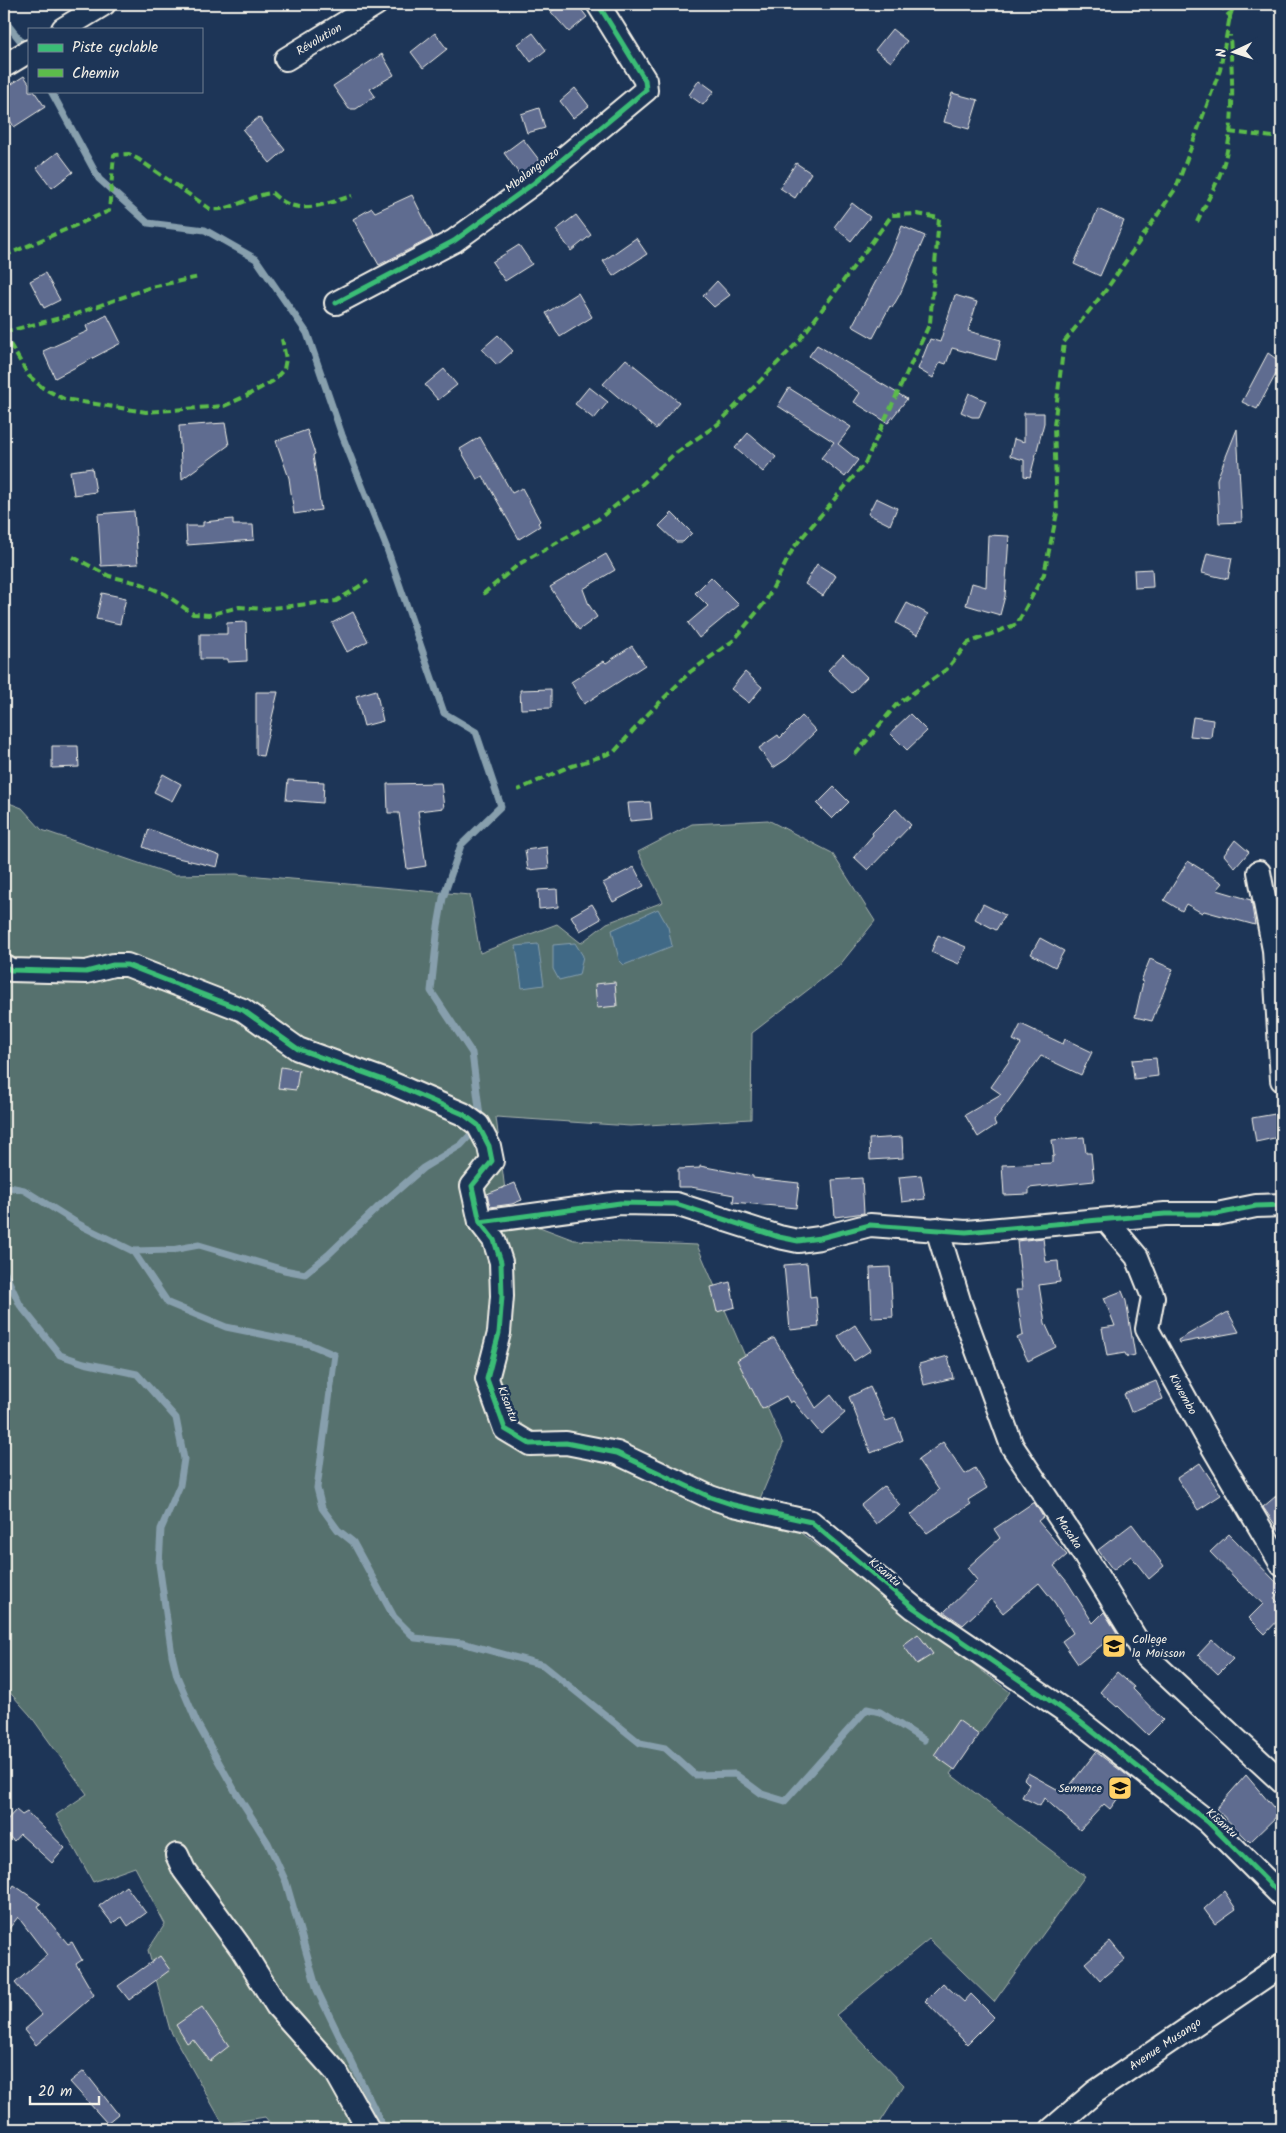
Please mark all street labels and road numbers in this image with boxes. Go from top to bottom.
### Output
street label: Révolution [293,18,346,61]
street label: Mbalangonzo [501,143,564,198]
street label: Kiwembo [1163,1370,1202,1418]
street label: Kisantu [492,1383,523,1425]
street label: Masaka [1050,1512,1087,1553]
street label: Kisantu [864,1553,905,1592]
street label: Kisantu [1201,1804,1242,1843]
street label: Avenue Musango [1125,2013,1205,2076]

